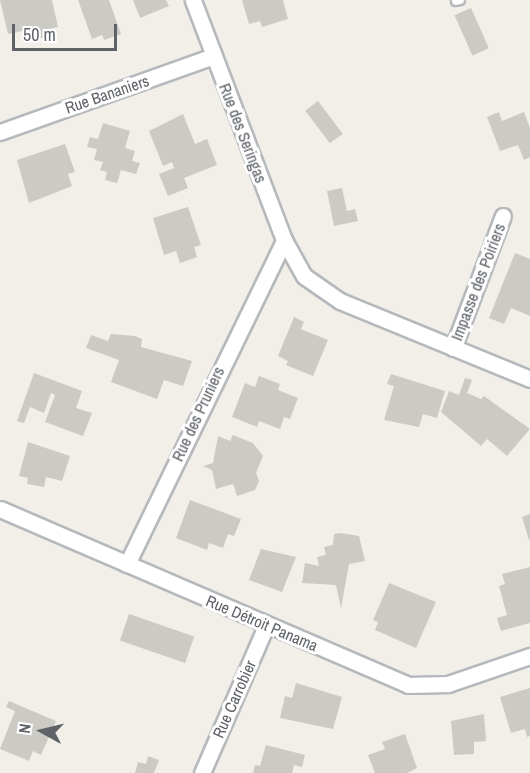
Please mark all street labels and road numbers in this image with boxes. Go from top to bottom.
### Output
street label: Rue Bananiers [62,71,152,117]
street label: Rue des Seringas [215,81,271,185]
street label: Impasse des Poiriers [447,221,509,343]
street label: Rue des Pruniers [168,364,228,464]
street label: Rue Détroit Panama [203,591,321,655]
street label: Rue Carrobier [208,657,260,741]

